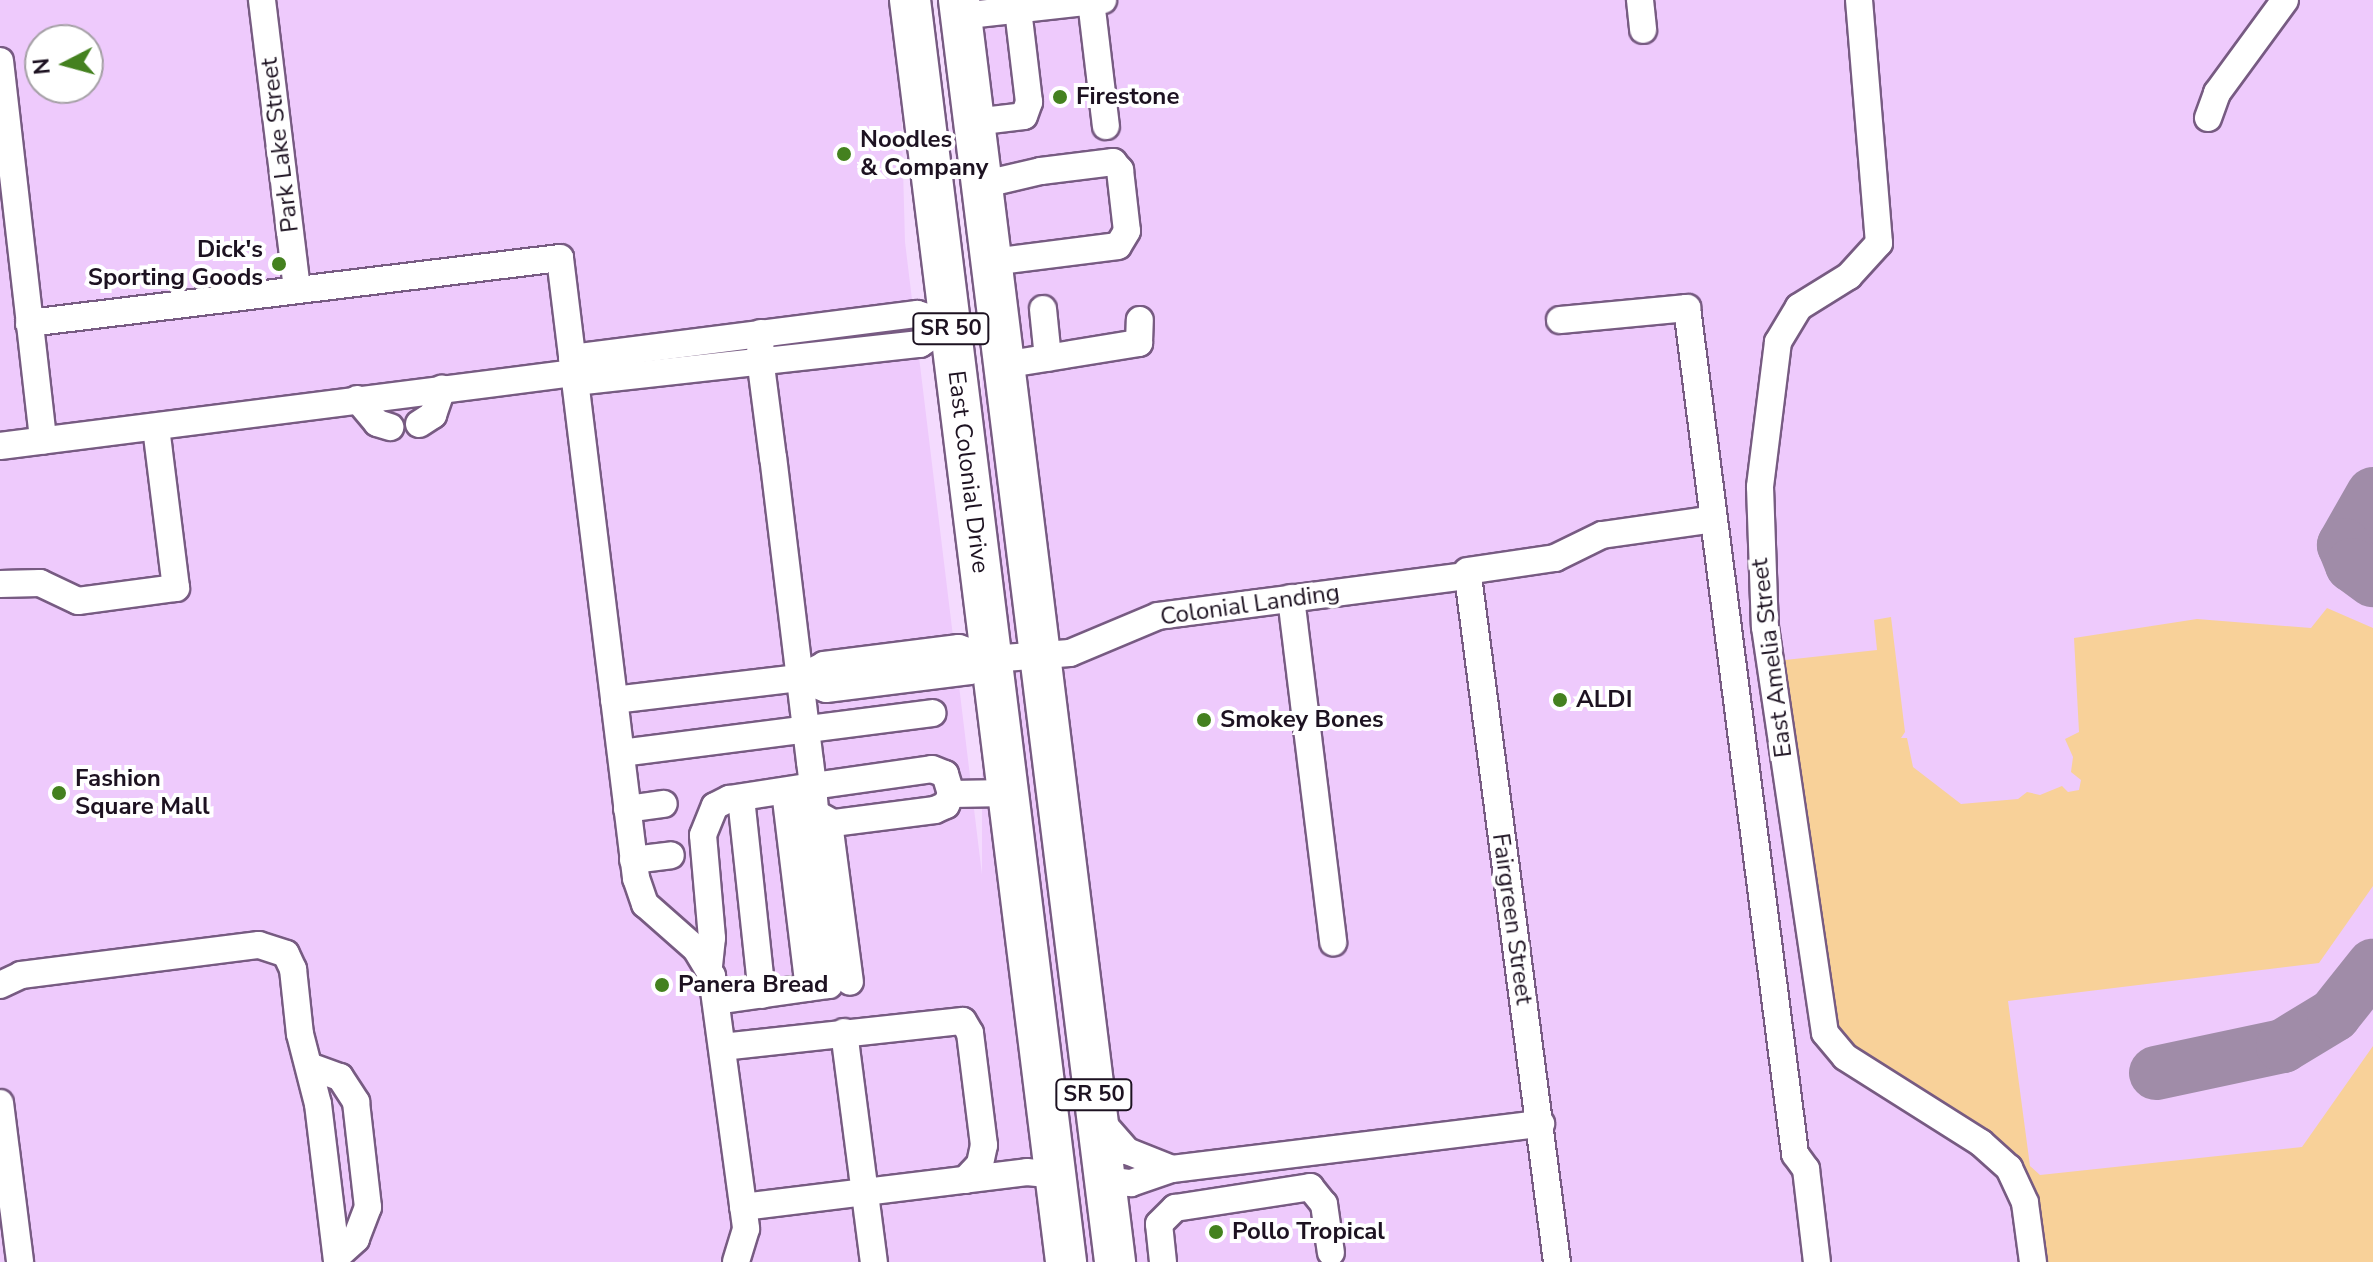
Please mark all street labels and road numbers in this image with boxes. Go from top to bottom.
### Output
street label: Park Lake Street [255,56,305,234]
road number: SR 50 [911,311,991,347]
street label: East Colonial Drive [941,369,995,575]
street label: East Amelia Street [1745,557,1799,759]
street label: Colonial Landing [1158,578,1342,632]
street label: Fairgreen Street [1486,831,1538,1007]
road number: SR 50 [1054,1077,1134,1113]

